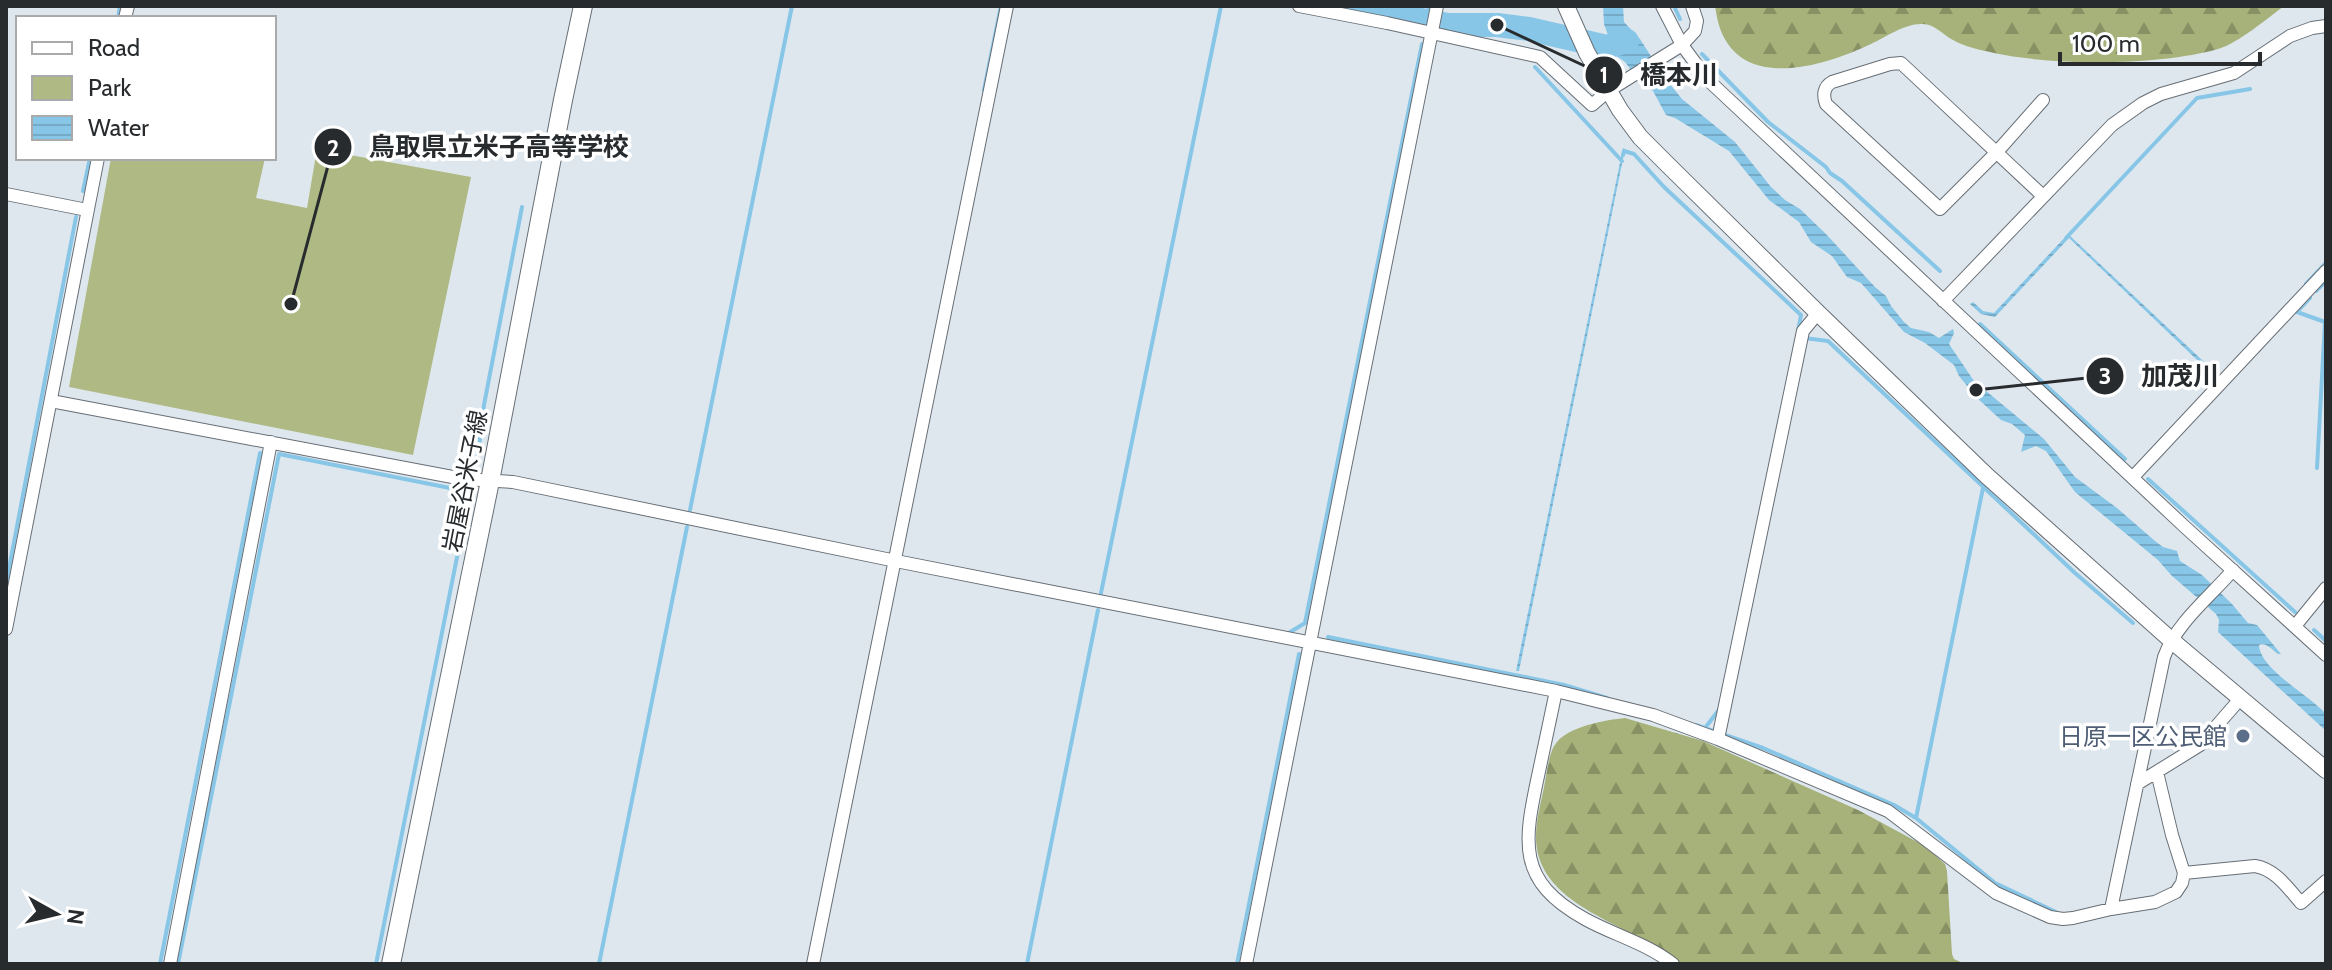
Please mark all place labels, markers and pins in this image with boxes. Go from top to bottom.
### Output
callout: 橋本川 [1584,50,1734,100]
callout: 鳥取県立米子高等学校 [313,122,645,172]
callout: 加茂川 [2085,351,2235,401]
place label: 日原一区公民館 [2059,722,2227,751]
marker: 日原一区公民館 [2234,727,2252,745]

